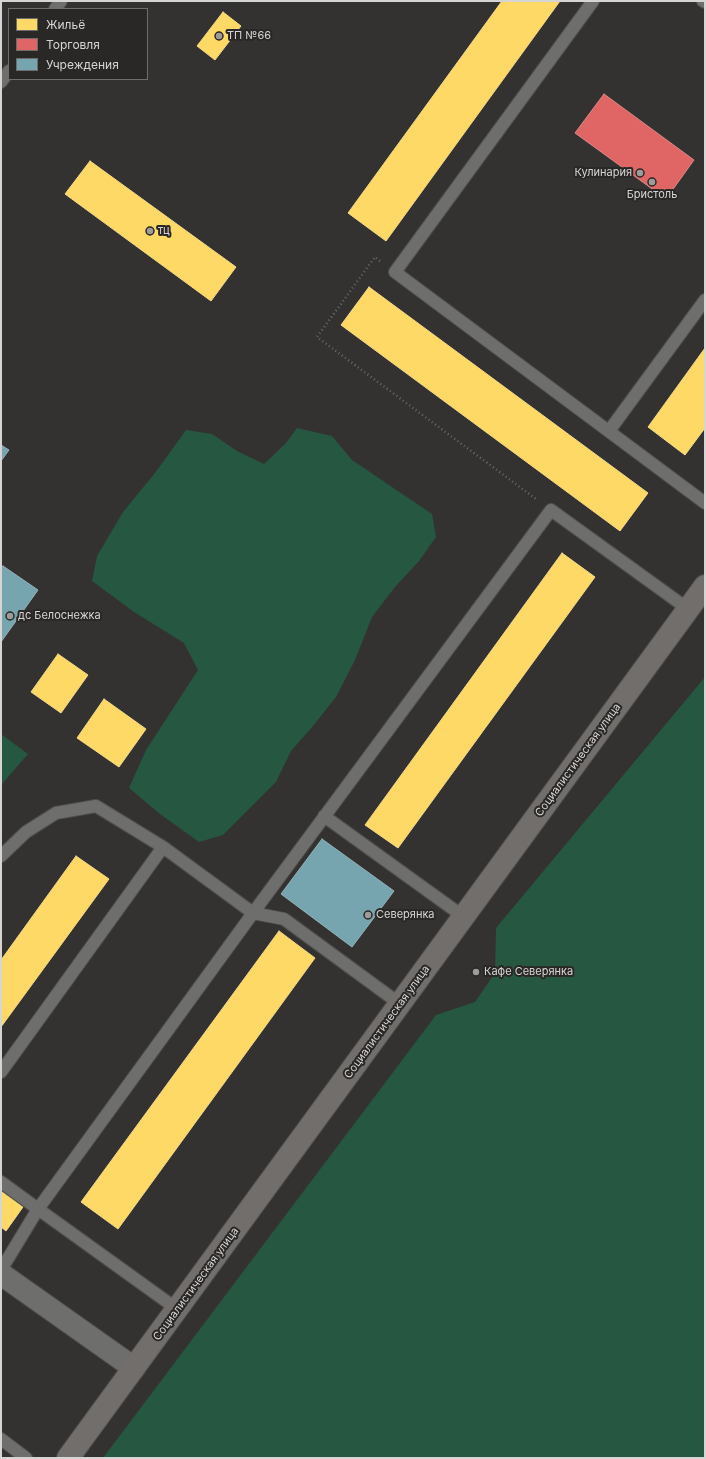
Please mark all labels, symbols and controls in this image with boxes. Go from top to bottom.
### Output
legend [8,8,148,80]
text: Жильё [46,17,85,32]
place label: ТП №66 [227,29,271,43]
marker: ТП №66 [214,31,224,41]
text: Торговля [46,37,100,52]
text: Учреждения [46,57,119,72]
place label: Кулинария [575,166,632,180]
marker: Кулинария [635,168,645,178]
marker: Бристоль [647,177,657,187]
place label: Бристоль [627,188,677,202]
place label: тц [158,224,170,238]
marker: тц [145,226,155,236]
place label: дс Белоснежка [18,609,101,623]
marker: дс Белоснежка [5,611,15,621]
street label: Социалистическая улица [533,701,623,819]
place label: Северянка [376,908,435,922]
marker: Северянка [363,910,373,920]
street label: Социалистическая улица [342,963,432,1081]
place label: Кафе Северянка [484,965,573,979]
marker: Кафе Северянка [471,967,481,977]
street label: Социалистическая улица [151,1225,241,1343]

